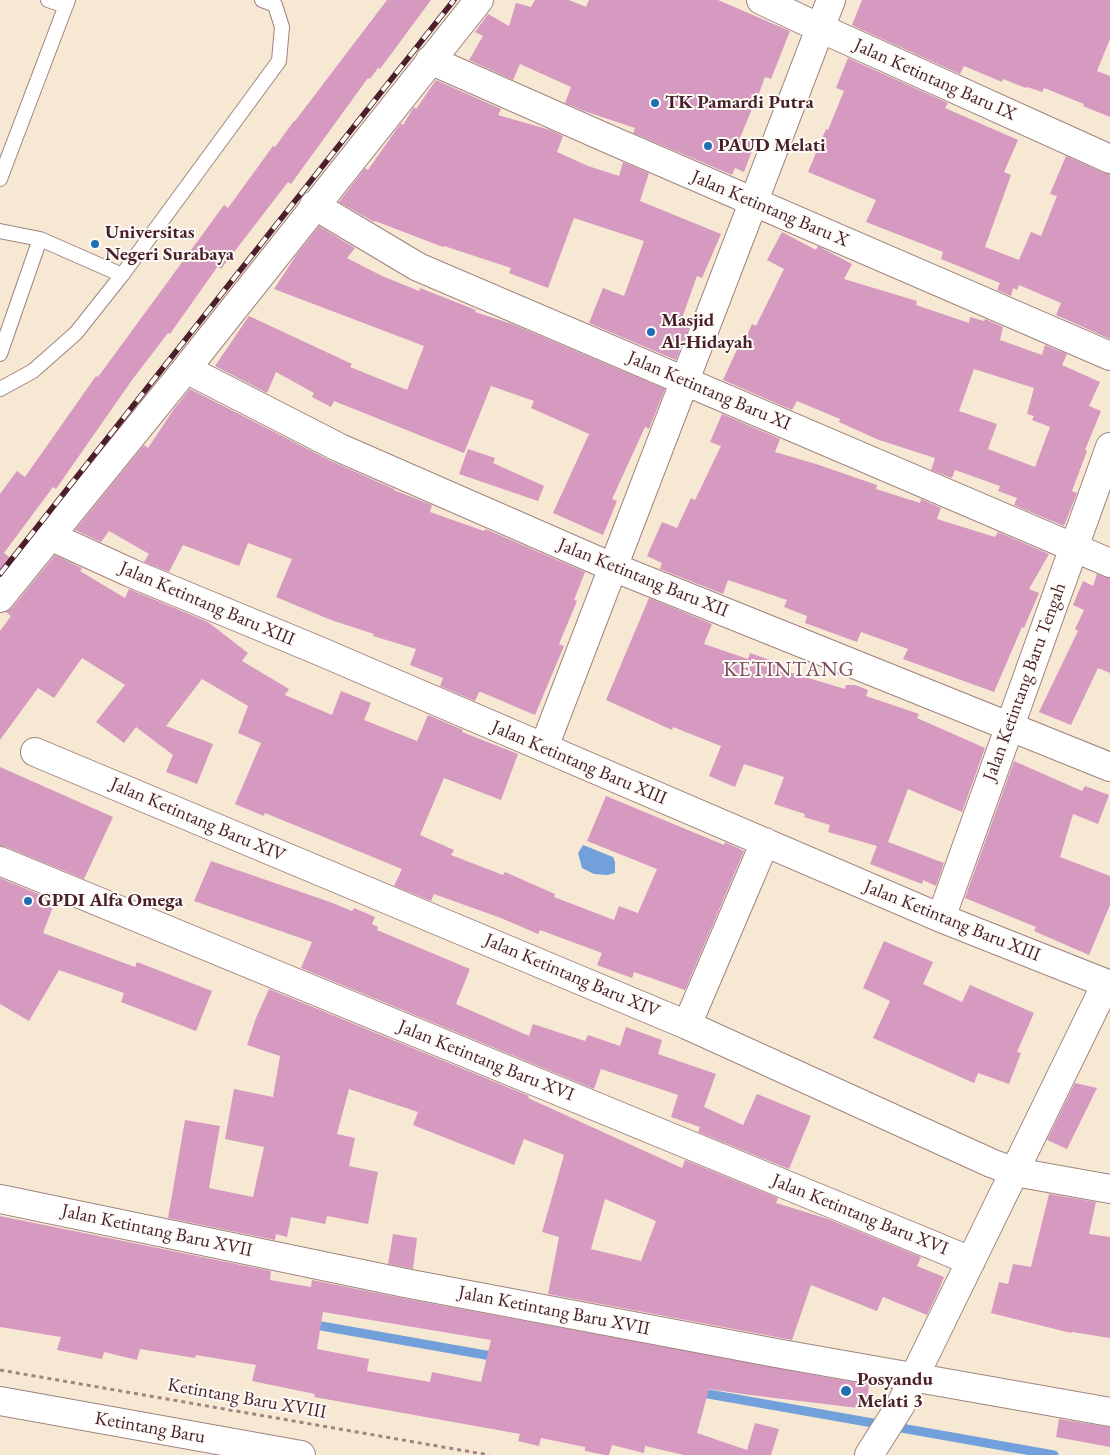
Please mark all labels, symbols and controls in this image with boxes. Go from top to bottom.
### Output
street label: Jalan Ketintang Baru IX [850,34,1020,126]
place label: TK Pamardi Putra [665,92,814,114]
marker: TK Pamardi Putra [649,97,661,109]
place label: PAUD Melati [718,135,826,157]
marker: PAUD Melati [702,140,714,152]
street label: Jalan Ketintang Baru X [688,165,852,253]
place label: Universitas Negeri Surabaya [105,222,234,266]
marker: Universitas Negeri Surabaya [89,238,101,250]
place label: Masjid Al-Hidayah [661,310,753,354]
marker: Masjid Al-Hidayah [645,326,657,338]
street label: Jalan Ketintang Baru XI [624,346,794,436]
street label: Jalan Ketintang Baru XII [554,533,732,623]
street label: Jalan Ketintang Baru XIII [116,557,298,651]
street label: Jalan Ketintang Baru Tengah [978,580,1072,784]
district label: KETINTANG [722,657,856,683]
street label: Jalan Ketintang Baru XIII [488,716,670,810]
street label: Jalan Ketintang Baru XIV [107,773,289,867]
street label: Jalan Ketintang Baru XIII [860,875,1044,967]
place label: GPDI Alfa Omega [38,890,183,912]
marker: GPDI Alfa Omega [22,895,34,907]
street label: Jalan Ketintang Baru XIV [481,929,663,1023]
street label: Jalan Ketintang Baru XVI [394,1015,578,1107]
street label: Jalan Ketintang Baru XVI [768,1169,952,1261]
street label: Jalan Ketintang Baru XVII [59,1200,255,1262]
street label: Jalan Ketintang Baru XVII [456,1281,652,1341]
place label: Posyandu Melati 3 [857,1369,933,1413]
street label: Ketintang Baru XVIII [166,1374,328,1424]
marker: Posyandu Melati 3 [839,1384,853,1398]
street label: Ketintang Baru [93,1407,207,1449]

